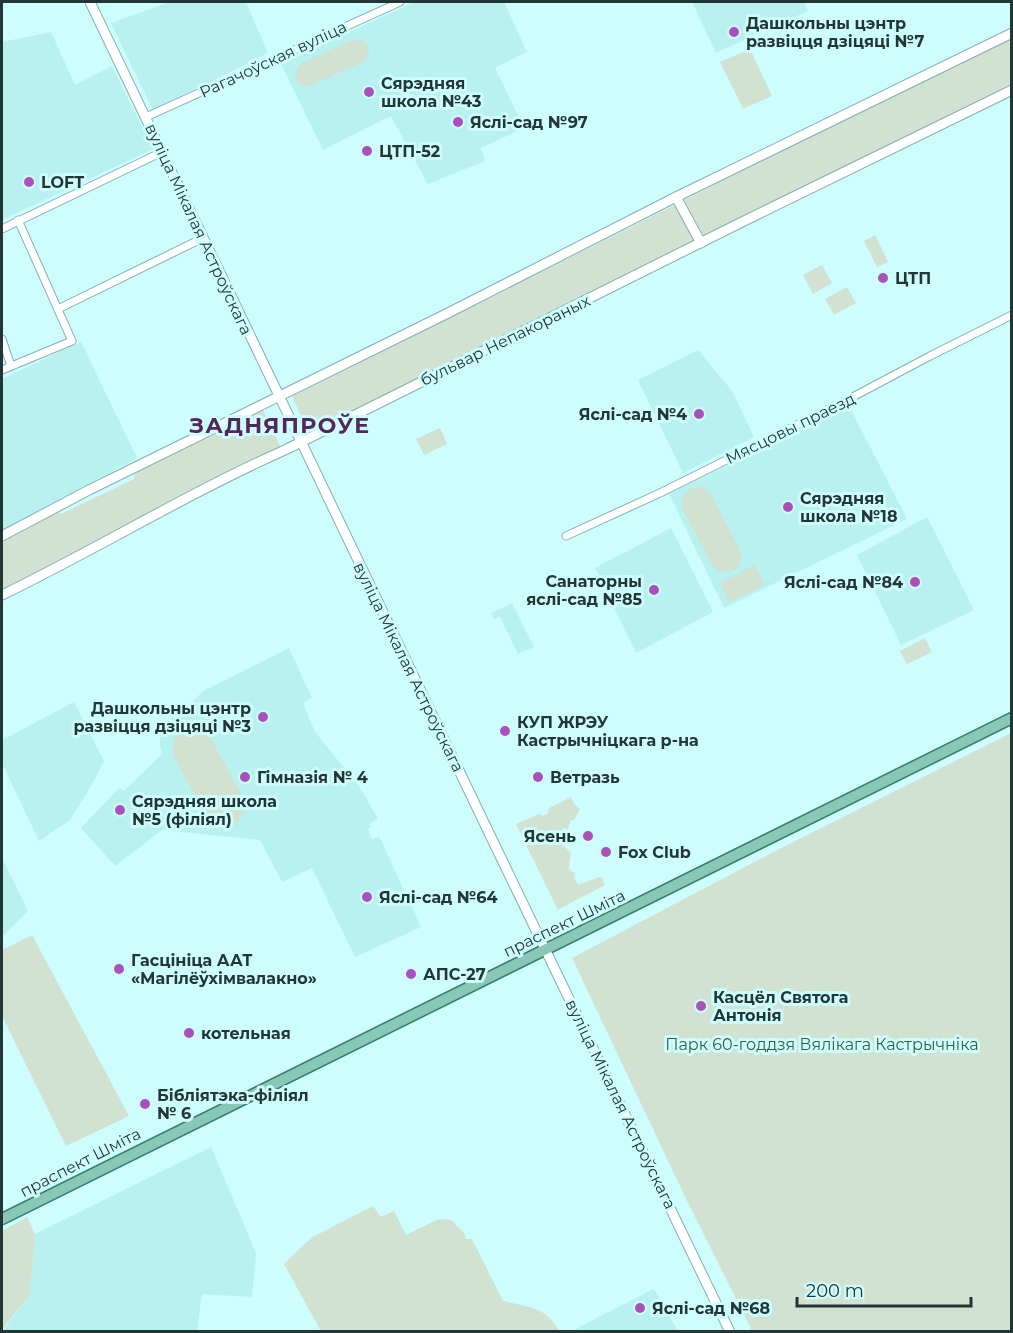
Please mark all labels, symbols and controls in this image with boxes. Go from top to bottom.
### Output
place label: Дашкольны цэнтр развіцця дзіцяці №7 [746,14,924,51]
street label: Рагачоўская вуліца [197,17,350,102]
marker: Дашкольны цэнтр развіцця дзіцяці №7 [727,25,741,39]
place label: Сярэдняя школа №43 [381,74,481,111]
marker: Сярэдняя школа №43 [362,85,376,99]
place label: Яслі-сад №97 [470,113,588,132]
marker: Яслі-сад №97 [451,115,465,129]
street label: вуліца Мікалая Астроўскага [141,120,256,338]
place label: ЦТП-52 [379,142,440,161]
marker: ЦТП-52 [360,144,374,158]
place label: LOFT [41,173,84,192]
marker: LOFT [22,175,36,189]
place label: ЦТП [895,269,931,288]
marker: ЦТП [876,271,890,285]
street label: бульвар Непакораных [417,291,594,390]
street label: Мясцовы праезд [722,389,858,468]
place label: Яслі-сад №4 [579,405,687,424]
marker: Яслі-сад №4 [692,407,706,421]
district label: ЗАДНЯПРОЎЕ [188,412,371,439]
place label: Сярэдняя школа №18 [800,489,897,526]
marker: Сярэдняя школа №18 [781,500,795,514]
street label: вуліца Мікалая Астроўскага [349,559,468,775]
place label: Санаторны яслі-сад №85 [526,572,642,609]
place label: Яслі-сад №84 [784,573,903,592]
marker: Яслі-сад №84 [908,575,922,589]
marker: Санаторны яслі-сад №85 [647,583,661,597]
place label: Дашкольны цэнтр развіцця дзіцяці №3 [73,699,251,736]
marker: Дашкольны цэнтр развіцця дзіцяці №3 [256,710,270,724]
place label: КУП ЖРЭУ Кастрычніцкага р-на [517,713,699,750]
marker: КУП ЖРЭУ Кастрычніцкага р-на [498,724,512,738]
place label: Гімназія № 4 [257,768,368,787]
place label: Ветразь [550,768,620,787]
marker: Гімназія № 4 [238,770,252,784]
marker: Ветразь [531,770,545,784]
place label: Сярэдняя школа №5 (філіял) [132,792,277,829]
marker: Сярэдняя школа №5 (філіял) [113,803,127,817]
place label: Ясень [524,827,576,846]
marker: Ясень [581,829,595,843]
place label: Fox Club [618,843,691,862]
marker: Fox Club [599,845,613,859]
street label: праспект Шміта [500,886,628,961]
place label: Яслі-сад №64 [379,888,498,907]
marker: Яслі-сад №64 [360,890,374,904]
place label: Гасцініца ААТ «Магілёўхімвалакно» [131,951,317,988]
marker: Гасцініца ААТ «Магілёўхімвалакно» [112,962,126,976]
place label: АПС-27 [423,965,486,984]
marker: АПС-27 [404,967,418,981]
place label: Касцёл Святога Антонія [713,988,848,1025]
street label: вуліца Мікалая Астроўскага [561,996,680,1212]
marker: Касцёл Святога Антонія [694,999,708,1013]
place label: котельная [201,1024,291,1043]
marker: котельная [182,1026,196,1040]
park label: Парк 60-годдзя Вялікага Кастрычніка [665,1035,979,1054]
place label: Бібліятэка-філіял № 6 [157,1086,309,1123]
marker: Бібліятэка-філіял № 6 [138,1097,152,1111]
street label: праспект Шміта [17,1124,144,1201]
scale bar [797,1270,971,1308]
text: 200 m [806,1280,864,1302]
place label: Яслі-сад №68 [652,1299,770,1318]
marker: Яслі-сад №68 [633,1301,647,1315]

